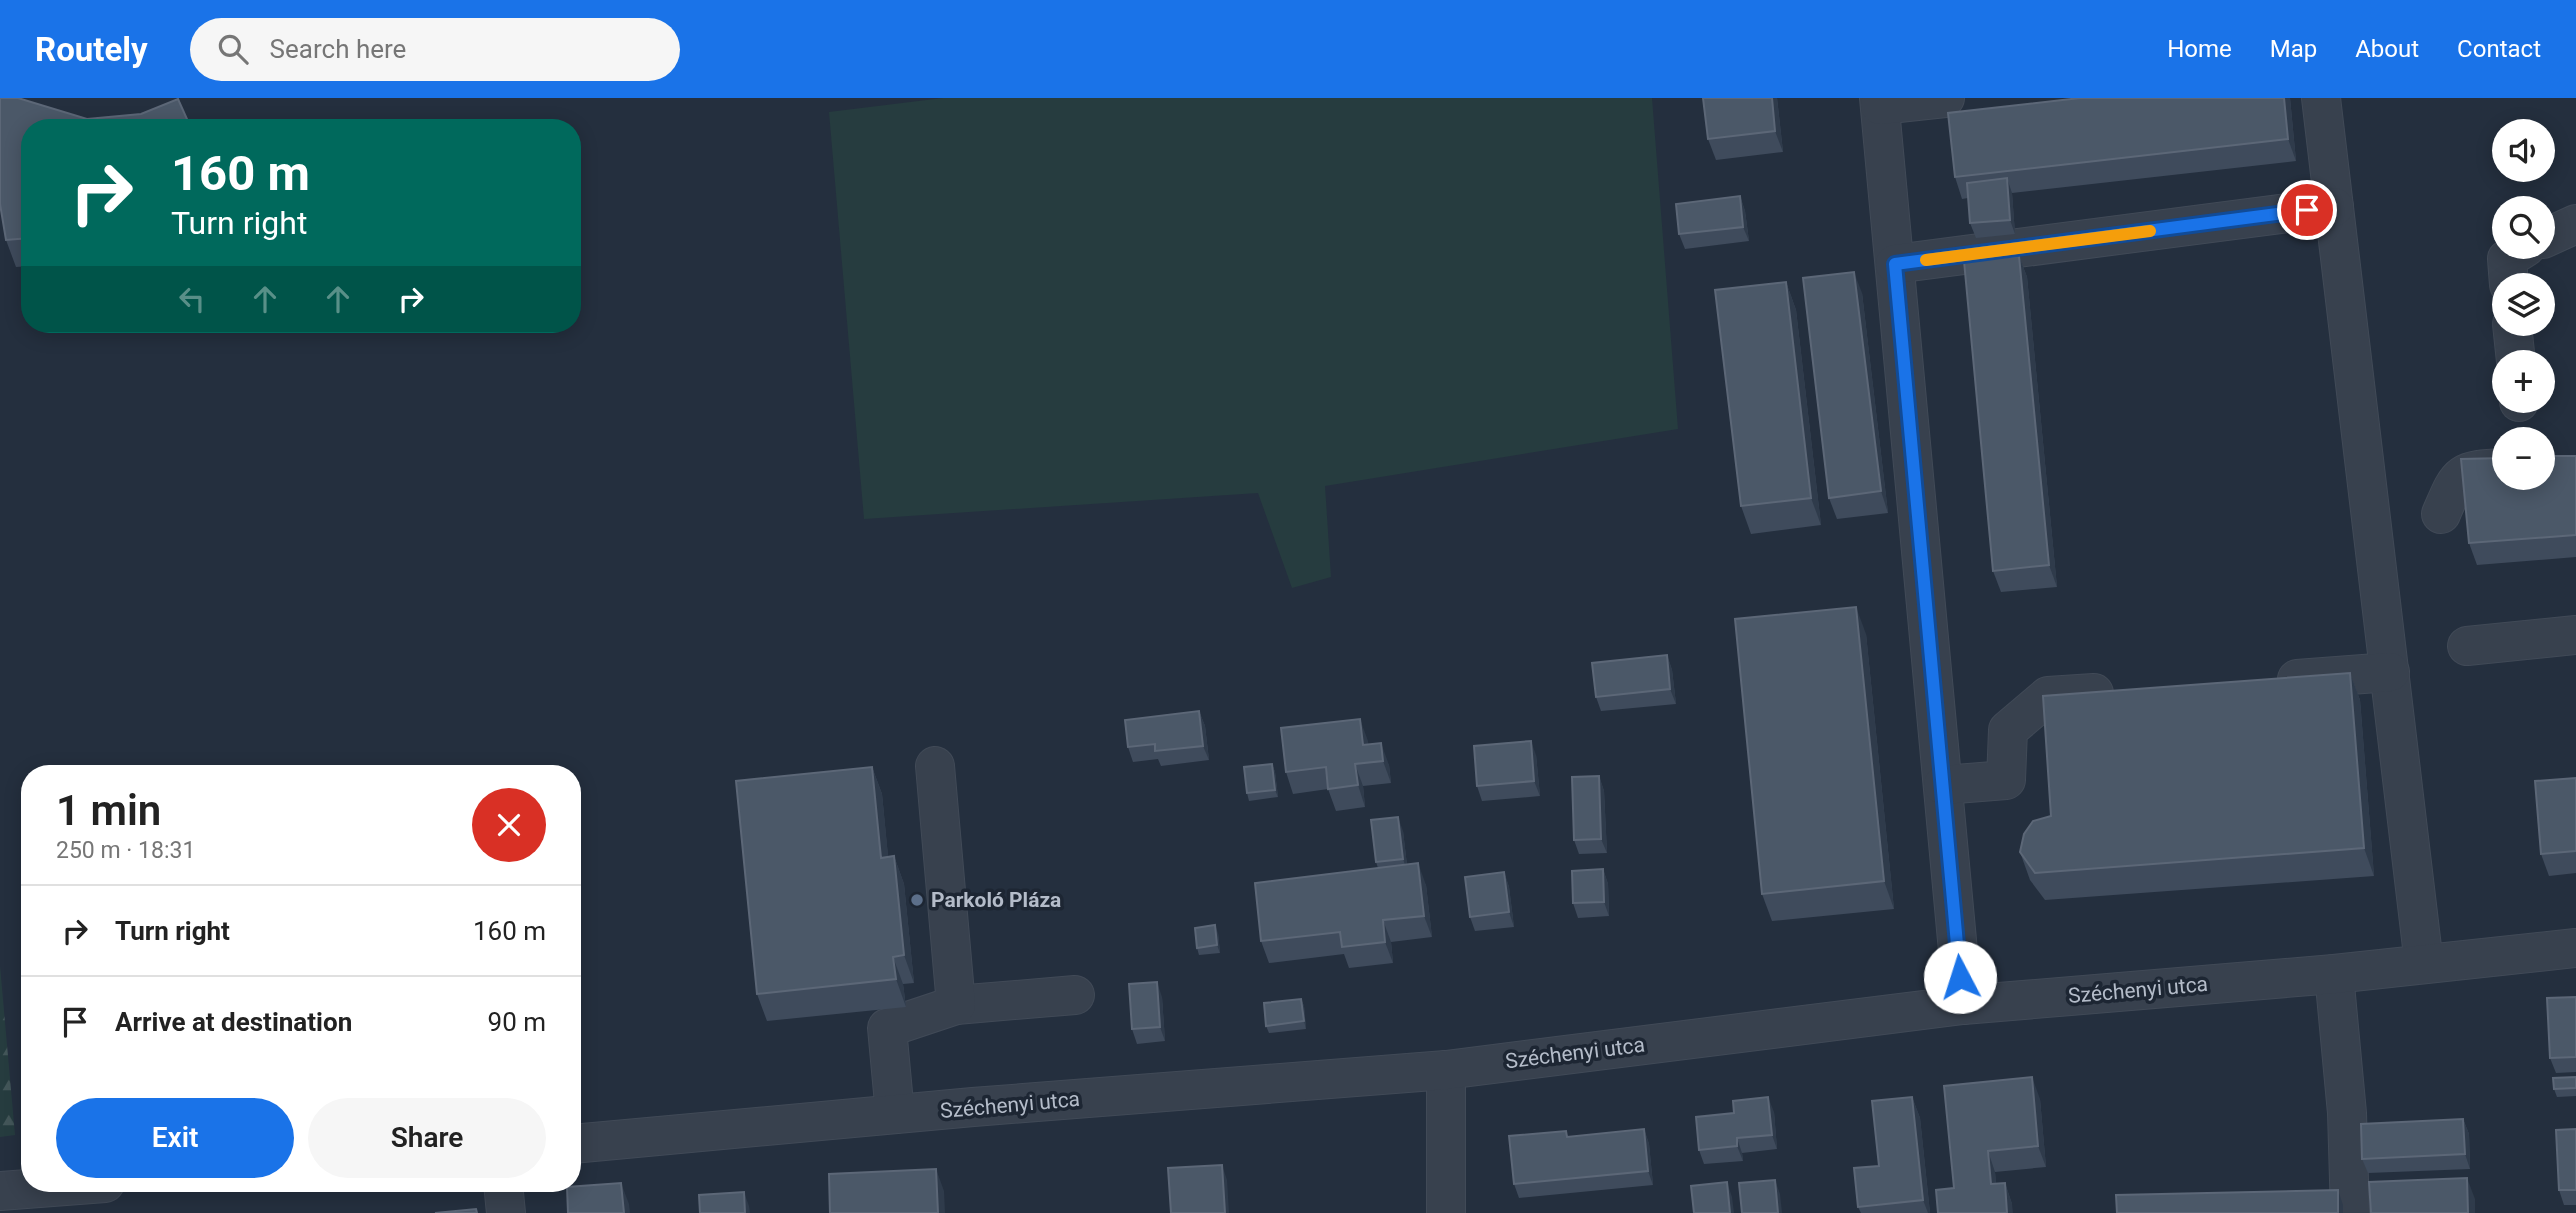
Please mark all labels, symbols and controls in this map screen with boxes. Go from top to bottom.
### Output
search box [190,18,680,81]
text: Routely [35,30,148,69]
icon: search [214,30,252,68]
text: Search here [270,34,406,64]
text: Home [2167,35,2232,63]
text: Map [2270,35,2317,63]
text: About [2355,35,2419,63]
text: Contact [2457,35,2541,63]
map controls [2492,119,2555,490]
button: sound [2492,119,2555,182]
text: 160 m [171,145,310,202]
icon: right [56,147,147,238]
pin [2277,180,2337,240]
icon: arrive [2288,191,2326,229]
button: search [2492,196,2555,259]
text: Turn right [171,204,307,242]
button: layers [2492,273,2555,336]
icon: left [173,280,211,318]
icon: ahead [246,280,284,318]
icon: ahead [319,280,357,318]
icon: right [392,280,430,318]
button: + [2492,350,2555,413]
button: − [2492,427,2555,490]
text: 1 min [56,786,161,835]
button: close [472,788,546,862]
text: 250 m · 18:31 [56,837,195,864]
place label: Parkoló Pláza [931,888,1061,912]
marker: Parkoló Pláza [909,892,925,908]
icon: right [56,912,94,950]
text: Turn right [115,916,230,946]
text: 160 m [473,916,546,946]
position arrow [1923,940,1997,1014]
street label: Széchenyi utca [2067,972,2209,1008]
icon: arrive [56,1003,94,1041]
text: Arrive at destination [115,1007,352,1037]
text: 90 m [488,1007,546,1037]
street label: Széchenyi utca [1504,1033,1646,1073]
street label: Széchenyi utca [939,1087,1081,1123]
button: Exit [56,1098,294,1178]
button: Share [308,1098,546,1178]

